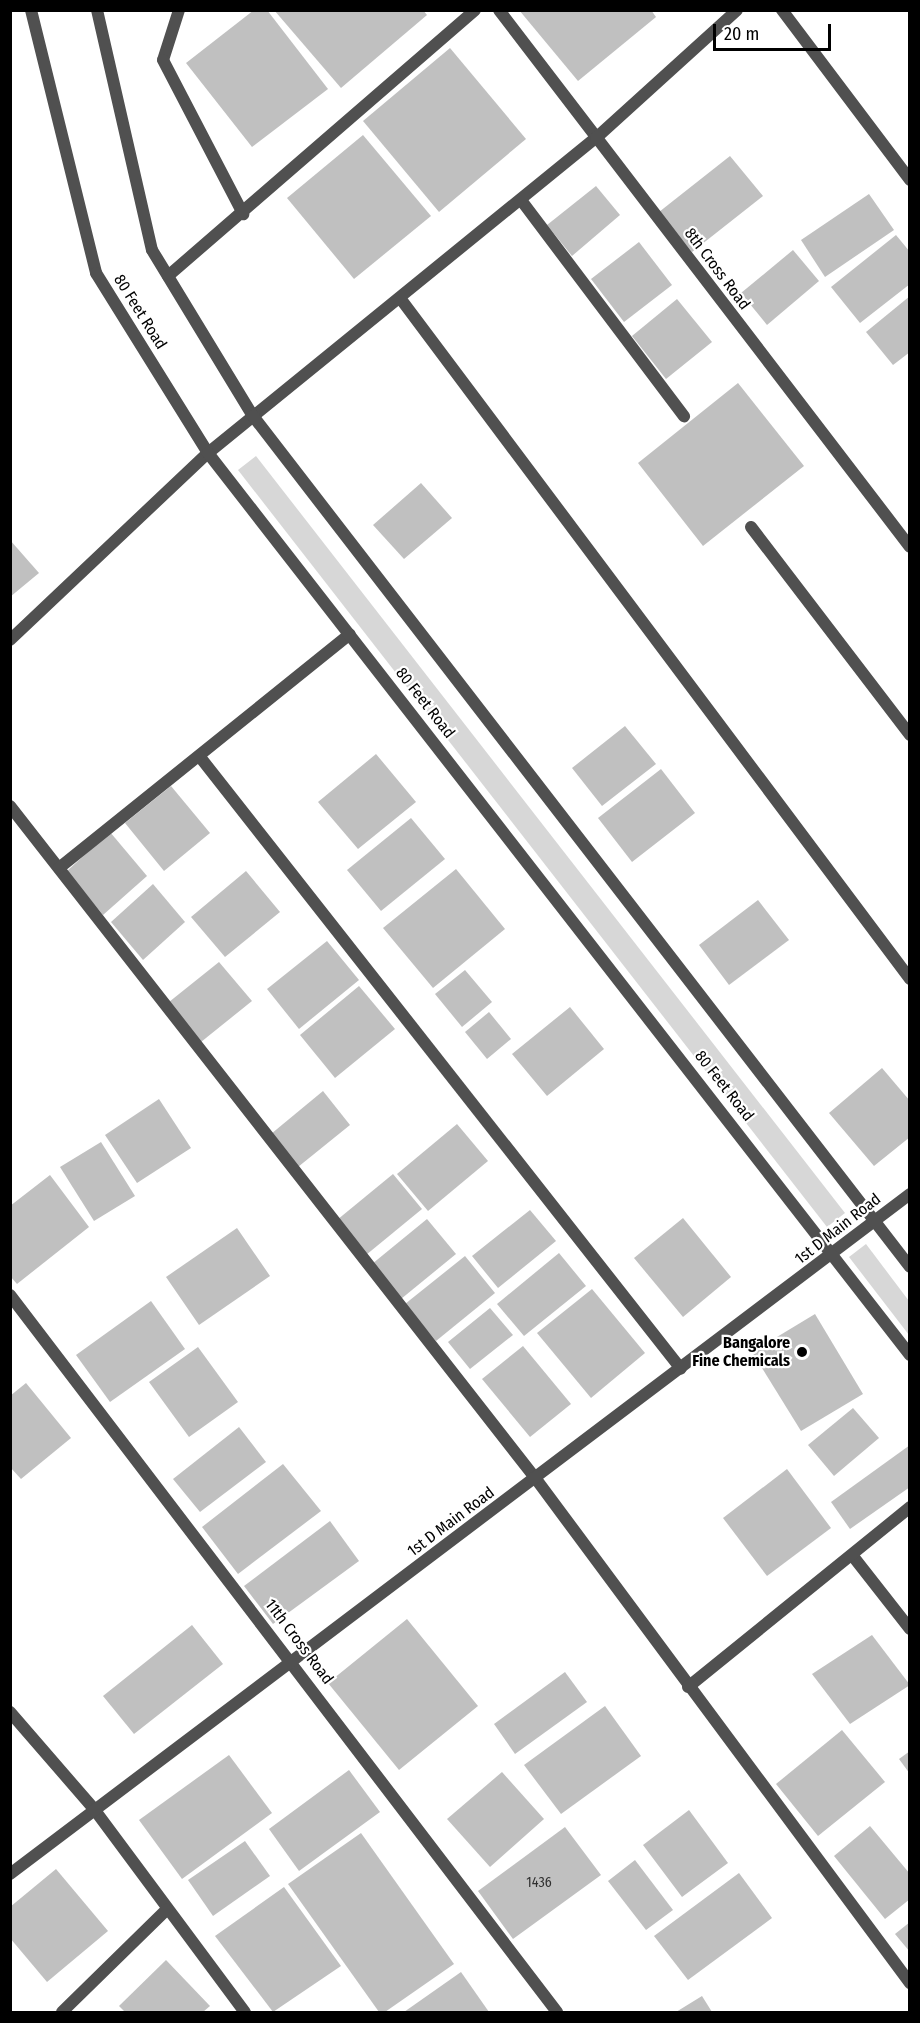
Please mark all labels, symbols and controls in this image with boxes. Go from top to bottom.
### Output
scale bar [716,12,834,50]
text: 20 m [724,23,759,45]
street label: 8th Cross Road [680,224,754,314]
street label: 80 Feet Road [109,271,171,353]
street label: 80 Feet Road [391,664,459,742]
street label: 80 Feet Road [690,1047,758,1125]
street label: 1st D Main Road [791,1190,885,1268]
place label: Bangalore Fine Chemicals [692,1333,790,1371]
marker: Bangalore Fine Chemicals [795,1345,809,1359]
street label: 1st D Main Road [404,1483,498,1561]
street label: 11th Cross Road [261,1596,337,1688]
house number: 1436 [526,1875,552,1891]

